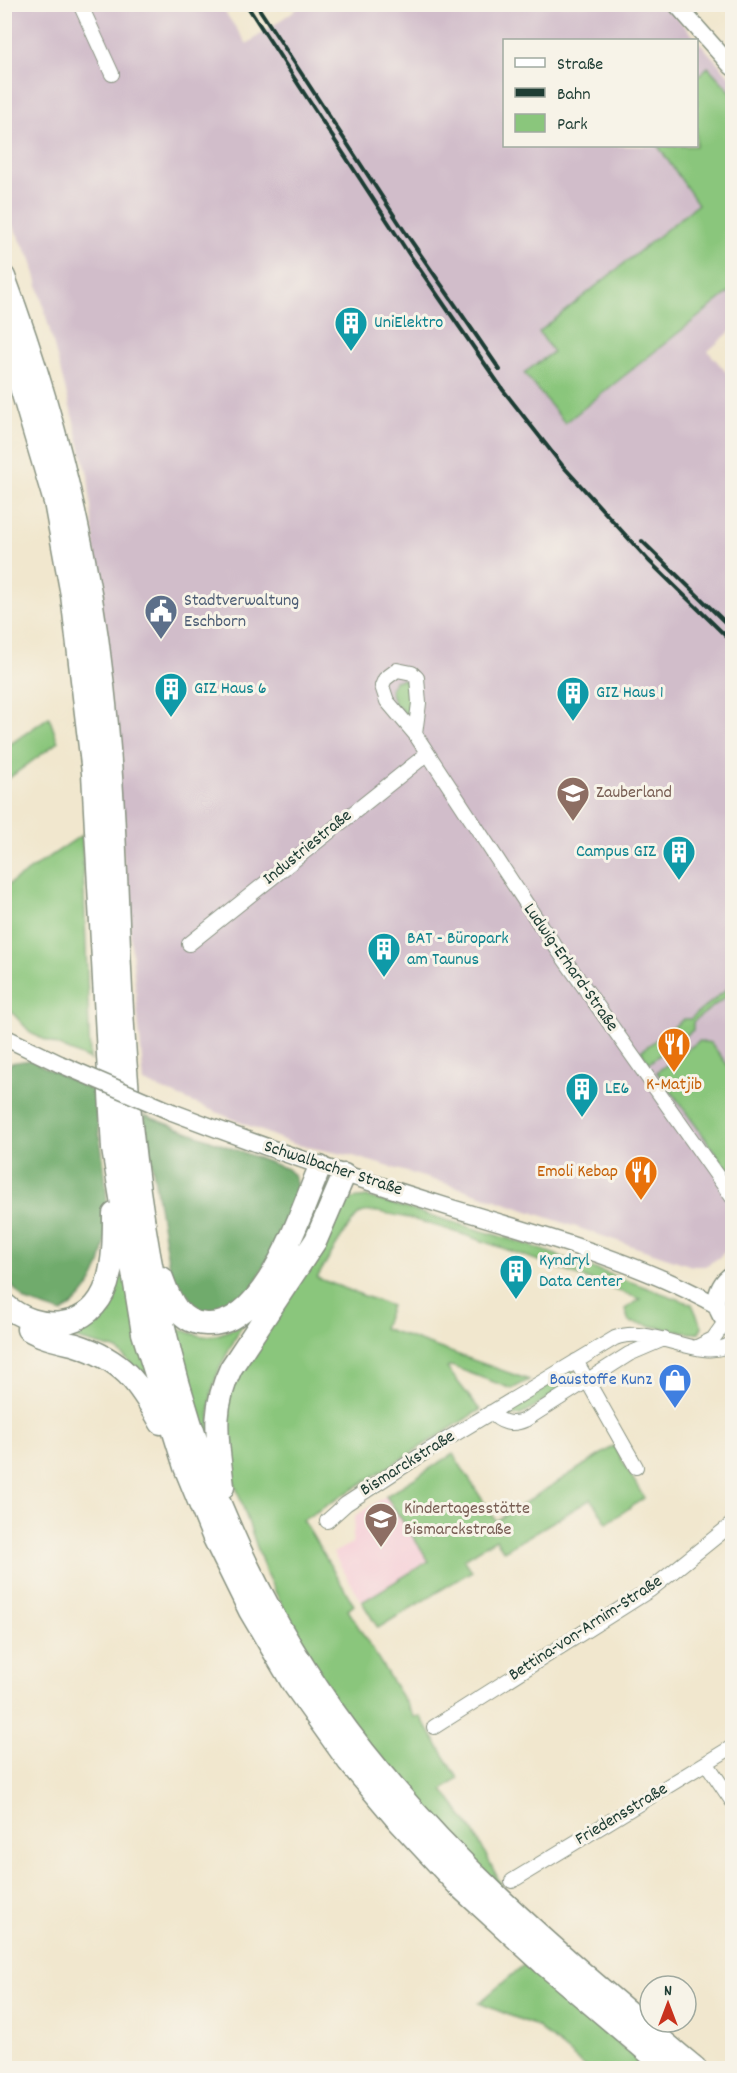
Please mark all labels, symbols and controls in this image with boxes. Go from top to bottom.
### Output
legend [503,39,698,147]
text: Straße [557,53,603,78]
text: Bahn [557,83,591,108]
text: Park [557,113,588,138]
building icon: UniElektro [333,305,369,352]
place label: UniElektro [374,311,443,336]
place label: Stadtverwaltung Eschborn [184,589,299,635]
public building icon: Stadtverwaltung Eschborn [143,593,179,640]
building icon: GIZ Haus 6 [153,671,189,718]
building icon: GIZ Haus 1 [555,675,591,722]
place label: GIZ Haus 6 [194,677,267,702]
place label: GIZ Haus 1 [596,681,664,706]
school or university icon: Zauberland [555,775,591,822]
place label: Zauberland [596,781,672,806]
street label: Industriestraße [258,804,358,892]
building icon: Campus GIZ [661,834,697,881]
place label: Campus GIZ [576,840,656,865]
street label: Ludwig-Erhard-Straße [516,899,624,1037]
place label: BAT - Büropark am Taunus [407,927,509,973]
building icon: BAT - Büropark am Taunus [366,931,402,978]
restaurant icon: K-Matjib [656,1026,692,1073]
building icon: LE6 [564,1071,600,1118]
place label: K-Matjib [646,1073,702,1098]
place label: LE6 [605,1077,629,1102]
street label: Schwalbacher Straße [260,1135,406,1203]
restaurant icon: Emoli Kebap [623,1154,659,1201]
place label: Emoli Kebap [537,1160,618,1185]
place label: Kyndryl Data Center [539,1249,623,1295]
building icon: Kyndryl Data Center [498,1253,534,1300]
shop icon: Baustoffe Kunz [657,1362,693,1409]
place label: Baustoffe Kunz [550,1368,652,1393]
street label: Bismarckstraße [356,1425,460,1503]
place label: Kindertagesstätte Bismarckstraße [404,1497,530,1543]
school or university icon: Kindertagesstätte Bismarckstraße [363,1501,399,1548]
street label: Bettina-von-Arnim-Straße [504,1570,668,1688]
street label: Friedensstraße [571,1777,673,1852]
north arrow [638,1974,698,2034]
text: N [664,1980,672,2003]

